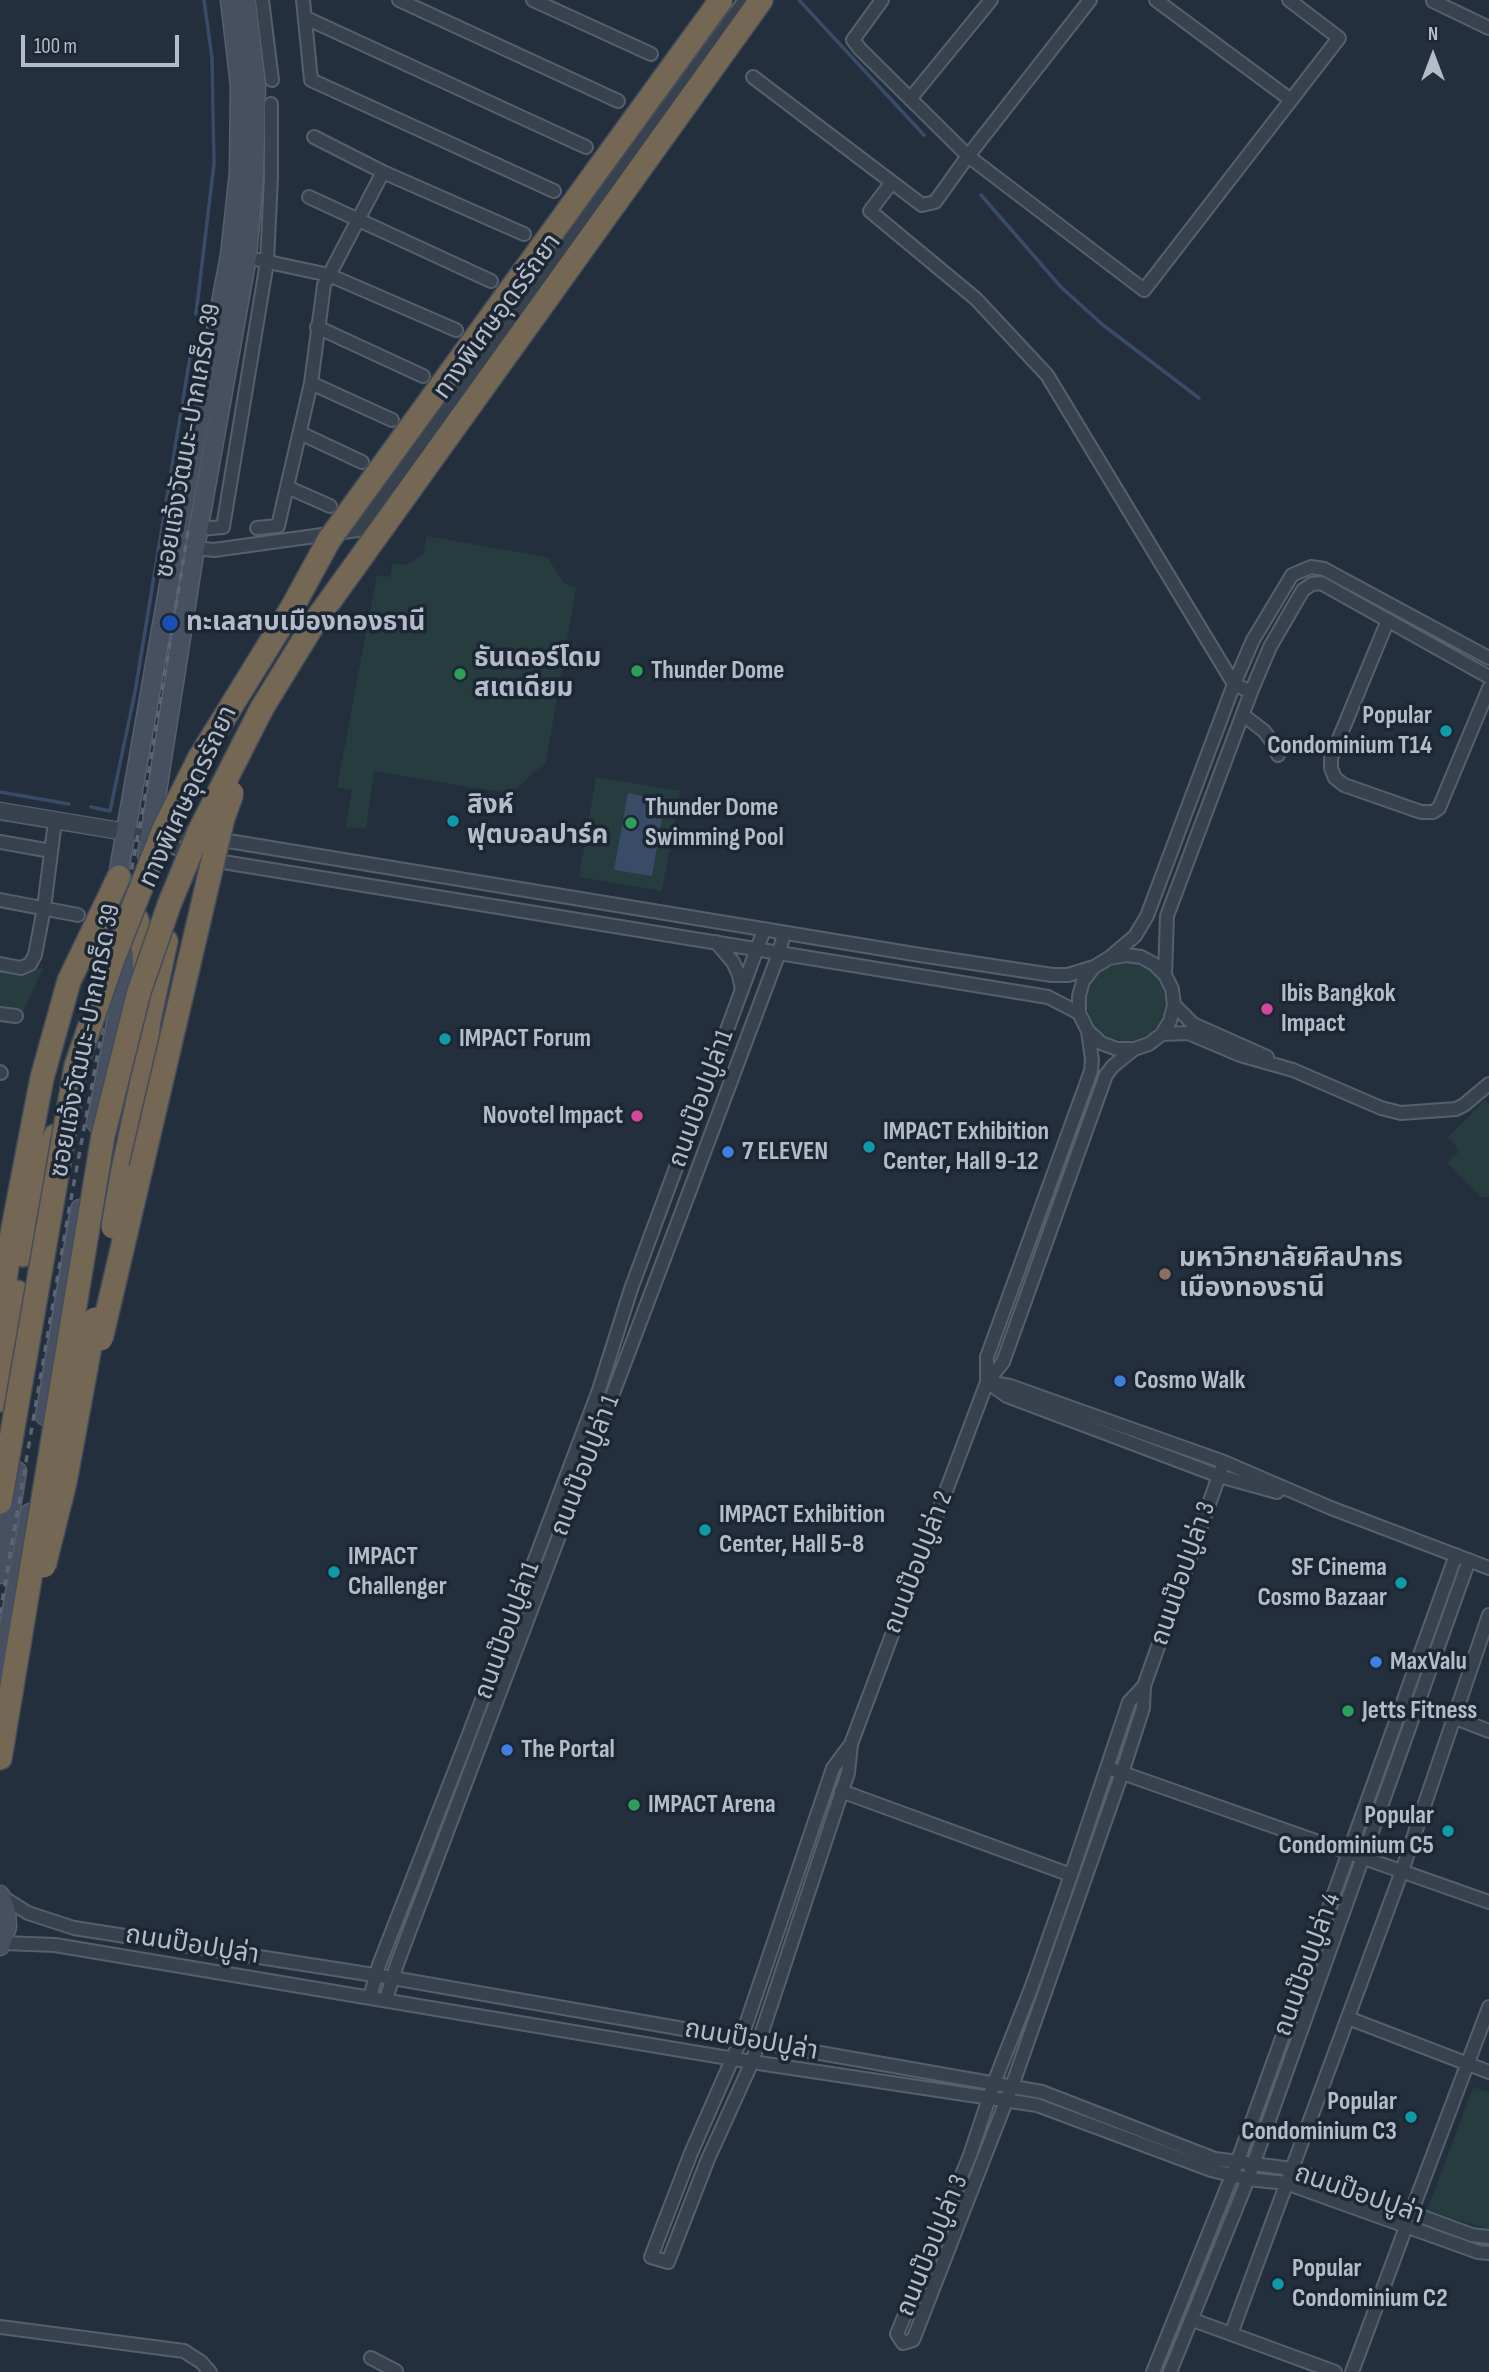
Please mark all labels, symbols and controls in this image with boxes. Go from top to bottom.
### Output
scale bar [24,21,182,65]
north arrow [1398,21,1468,91]
text: N [1428,23,1438,46]
text: 100 m [34,34,77,59]
street label: ทางพิเศษอุดรรัถยา [428,228,568,406]
street label: ซอยแจ้งวัฒนะ-ปากเกร็ด 39 [150,302,228,580]
place label: ทะเลสาบเมืองทองธานี [186,607,425,639]
marker: ทะเลสาบเมืองทองธานี [160,613,180,633]
place label: ธันเดอร์โดม สเตเดียม [474,643,601,704]
place label: Thunder Dome [651,655,784,687]
marker: Thunder Dome [629,663,645,679]
marker: ธันเดอร์โดม สเตเดียม [452,666,468,682]
place label: Popular Condominium T14 [1267,700,1432,762]
street label: ทางพิเศษอุดรรัถยา [133,701,245,893]
marker: Popular Condominium T14 [1438,723,1454,739]
place label: สิงห์ ฟุตบอลปาร์ค [467,790,608,852]
place label: Thunder Dome Swimming Pool [645,792,784,854]
marker: สิงห์ ฟุตบอลปาร์ค [445,813,461,829]
marker: Thunder Dome Swimming Pool [623,815,639,831]
street label: ซอยแจ้งวัฒนะ-ปากเกร็ด 39 [44,902,128,1180]
place label: Ibis Bangkok Impact [1281,978,1396,1040]
marker: Ibis Bangkok Impact [1259,1001,1275,1017]
place label: IMPACT Forum [459,1023,591,1055]
street label: ถนนป๊อปปูล่า1 [663,1026,741,1172]
marker: IMPACT Forum [437,1031,453,1047]
place label: Novotel Impact [483,1100,623,1132]
marker: Novotel Impact [629,1108,645,1124]
place label: IMPACT Exhibition Center, Hall 9-12 [883,1116,1049,1178]
place label: 7 ELEVEN [742,1136,828,1168]
marker: IMPACT Exhibition Center, Hall 9-12 [861,1139,877,1155]
marker: 7 ELEVEN [720,1144,736,1160]
place label: มหาวิทยาลัยศิลปากร เมืองทองธานี [1179,1243,1403,1304]
marker: มหาวิทยาลัยศิลปากร เมืองทองธานี [1157,1266,1173,1282]
place label: Cosmo Walk [1134,1365,1245,1397]
marker: Cosmo Walk [1112,1373,1128,1389]
street label: ถนนป๊อปปูล่า 1 [545,1391,627,1541]
street label: ถนนป๊อปปูล่า 2 [878,1487,960,1639]
street label: ถนนป๊อปปูล่า 3 [1145,1498,1223,1650]
place label: IMPACT Exhibition Center, Hall 5-8 [719,1499,885,1560]
marker: IMPACT Exhibition Center, Hall 5-8 [697,1522,713,1538]
place label: IMPACT Challenger [348,1541,447,1602]
place label: SF Cinema Cosmo Bazaar [1257,1552,1387,1614]
street label: ถนนป๊อปปูล่า1 [469,1558,547,1704]
marker: IMPACT Challenger [326,1564,342,1580]
marker: SF Cinema Cosmo Bazaar [1393,1575,1409,1591]
place label: MaxValu [1390,1646,1467,1678]
marker: MaxValu [1368,1654,1384,1670]
place label: Jetts Fitness [1362,1695,1477,1727]
marker: Jetts Fitness [1340,1703,1356,1719]
place label: The Portal [521,1734,615,1766]
marker: The Portal [499,1742,515,1758]
place label: IMPACT Arena [648,1789,776,1821]
marker: IMPACT Arena [626,1797,642,1813]
place label: Popular Condominium C5 [1279,1800,1434,1862]
marker: Popular Condominium C5 [1440,1823,1456,1839]
street label: ถนนป๊อปปูล่า 4 [1268,1889,1348,2041]
street label: ถนนป๊อปปูล่า [123,1920,261,1972]
street label: ถนนป๊อปปูล่า [682,2014,820,2068]
place label: Popular Condominium C3 [1241,2086,1397,2148]
marker: Popular Condominium C3 [1403,2109,1419,2125]
street label: ถนนป๊อปปูล่า [1290,2158,1428,2232]
street label: ถนนป๊อปปูล่า 3 [890,2171,976,2321]
place label: Popular Condominium C2 [1292,2253,1448,2314]
marker: Popular Condominium C2 [1270,2276,1286,2292]

